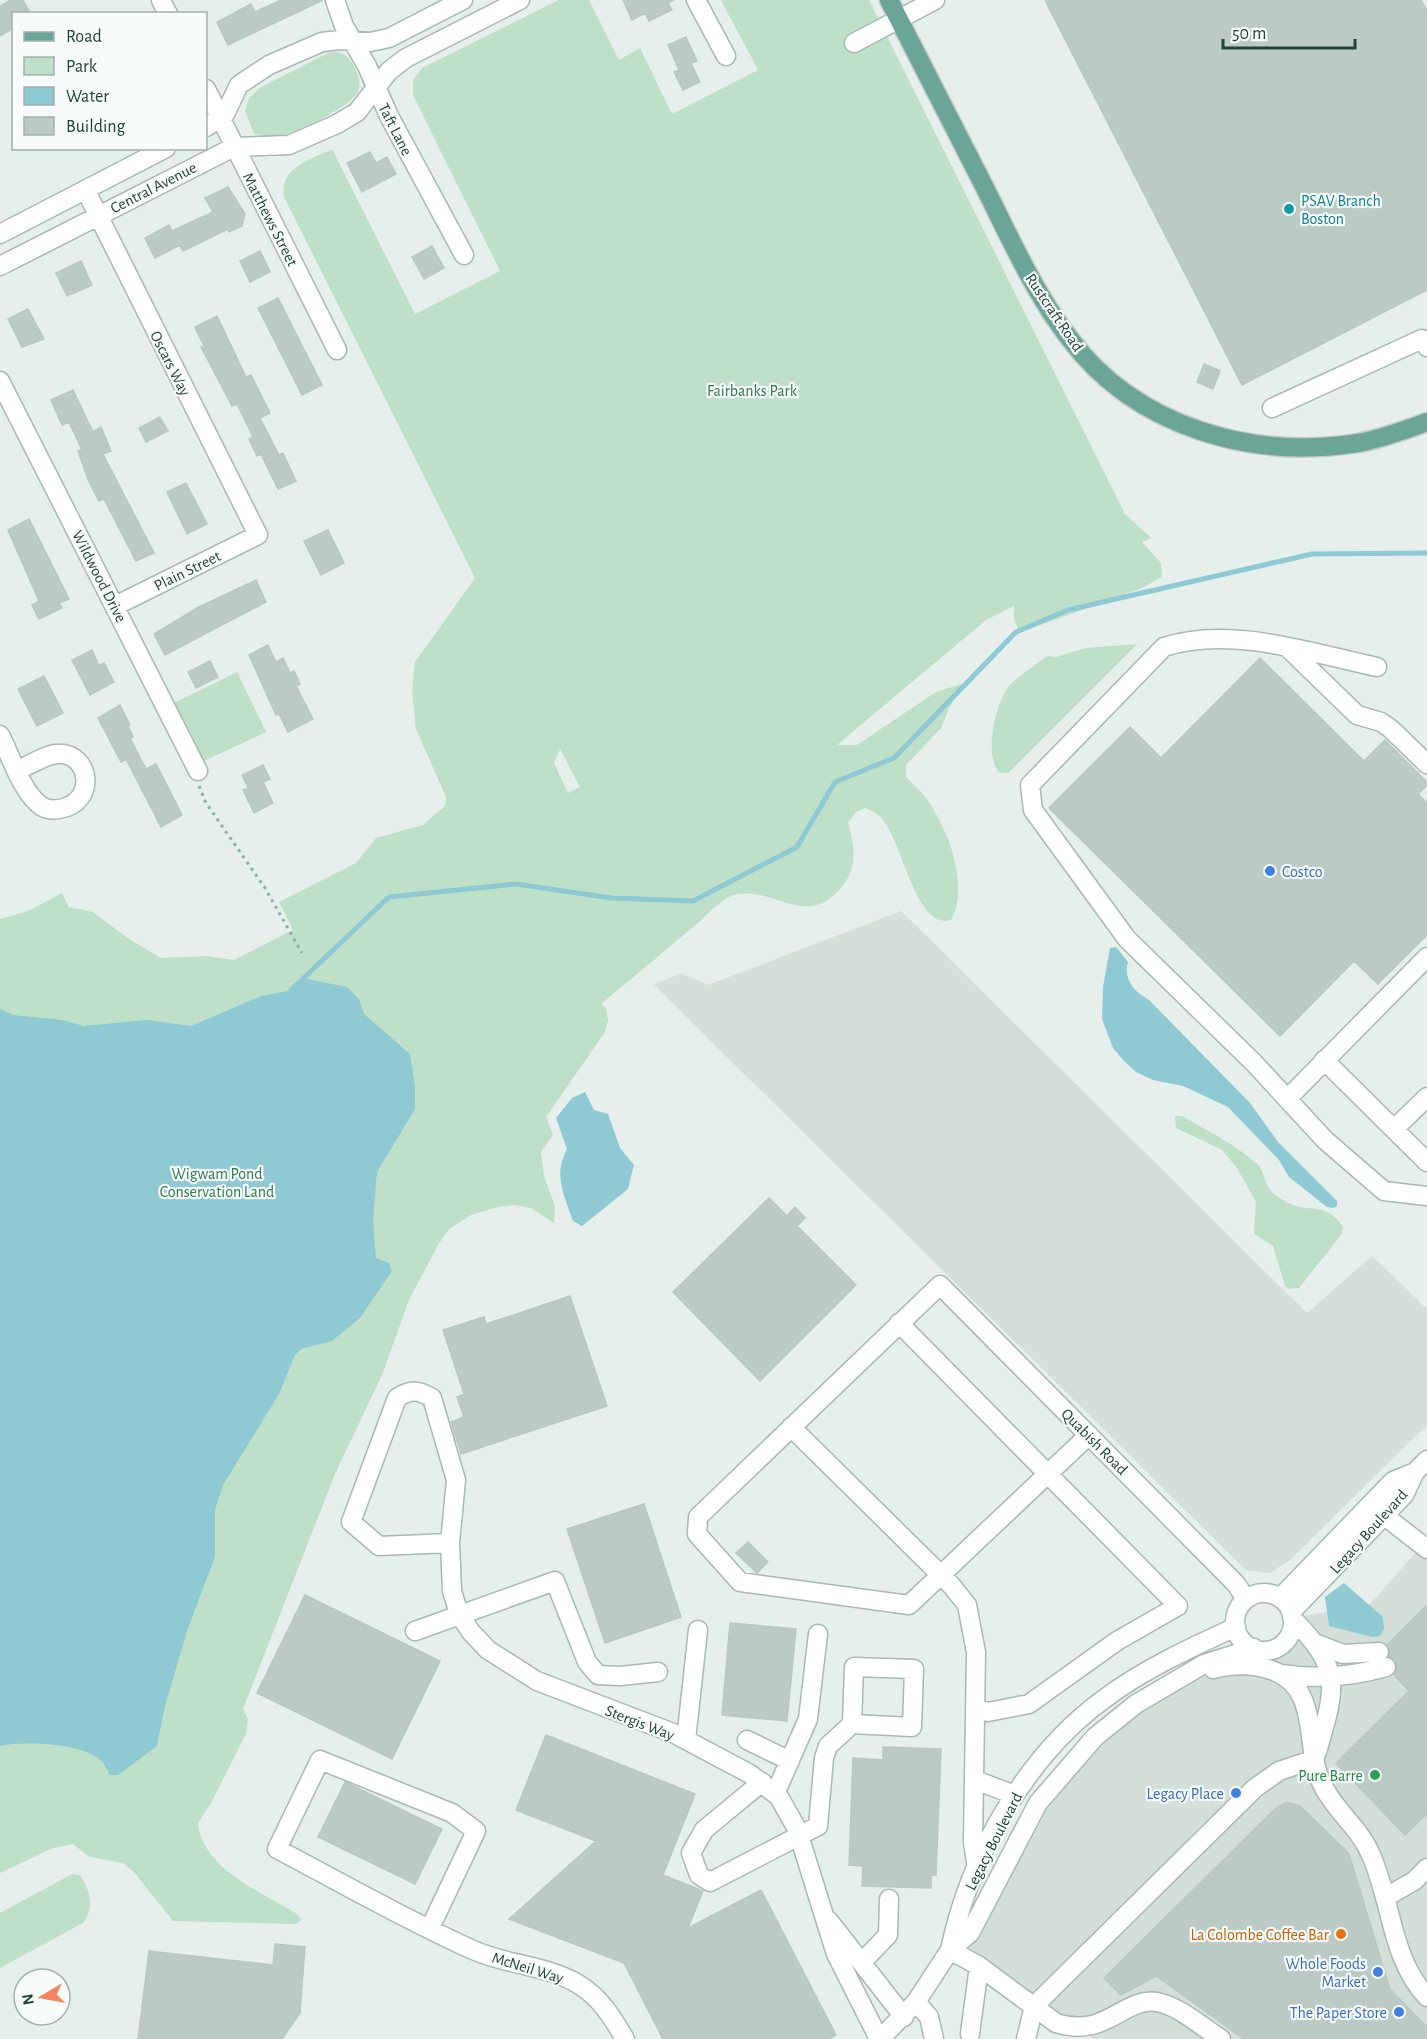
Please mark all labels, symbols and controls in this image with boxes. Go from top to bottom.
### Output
legend [12,12,207,150]
scale bar [1223,12,1355,50]
text: 50 m [1232,25,1266,43]
text: Road [66,28,102,46]
text: Park [66,58,98,76]
text: Water [66,88,109,106]
street label: Taft Lane [375,101,415,158]
text: Building [66,118,126,136]
street label: Central Avenue [108,159,199,216]
street label: Matthews Street [240,170,301,269]
place label: PSAV Branch Boston [1301,193,1381,227]
marker: PSAV Branch Boston [1282,202,1296,216]
street label: Rustcraft Road [1022,271,1086,354]
street label: Oscars Way [146,328,193,399]
park label: Fairbanks Park [707,383,798,399]
street label: Wildwood Drive [69,528,129,625]
street label: Plain Street [152,548,223,594]
marker: Costco [1263,864,1277,878]
place label: Costco [1282,864,1323,880]
park label: Wigwam Pond Conservation Land [160,1166,274,1200]
street label: Quabish Road [1057,1405,1131,1479]
street label: Legacy Boulevard [1327,1486,1411,1578]
street label: Stergis Way [603,1702,677,1744]
place label: Pure Barre [1298,1768,1363,1784]
marker: Pure Barre [1368,1768,1382,1782]
place label: Legacy Place [1147,1786,1224,1803]
marker: Legacy Place [1229,1786,1243,1800]
street label: Legacy Boulevard [962,1790,1026,1893]
place label: La Colombe Coffee Bar [1190,1927,1330,1943]
marker: La Colombe Coffee Bar [1334,1927,1348,1941]
street label: McNeil Way [490,1950,566,1987]
place label: Whole Foods Market [1285,1956,1366,1990]
marker: Whole Foods Market [1371,1965,1385,1979]
north arrow [12,1967,72,2027]
text: N [19,1993,37,2006]
place label: The Paper Store [1290,2005,1387,2021]
marker: The Paper Store [1392,2005,1406,2019]

